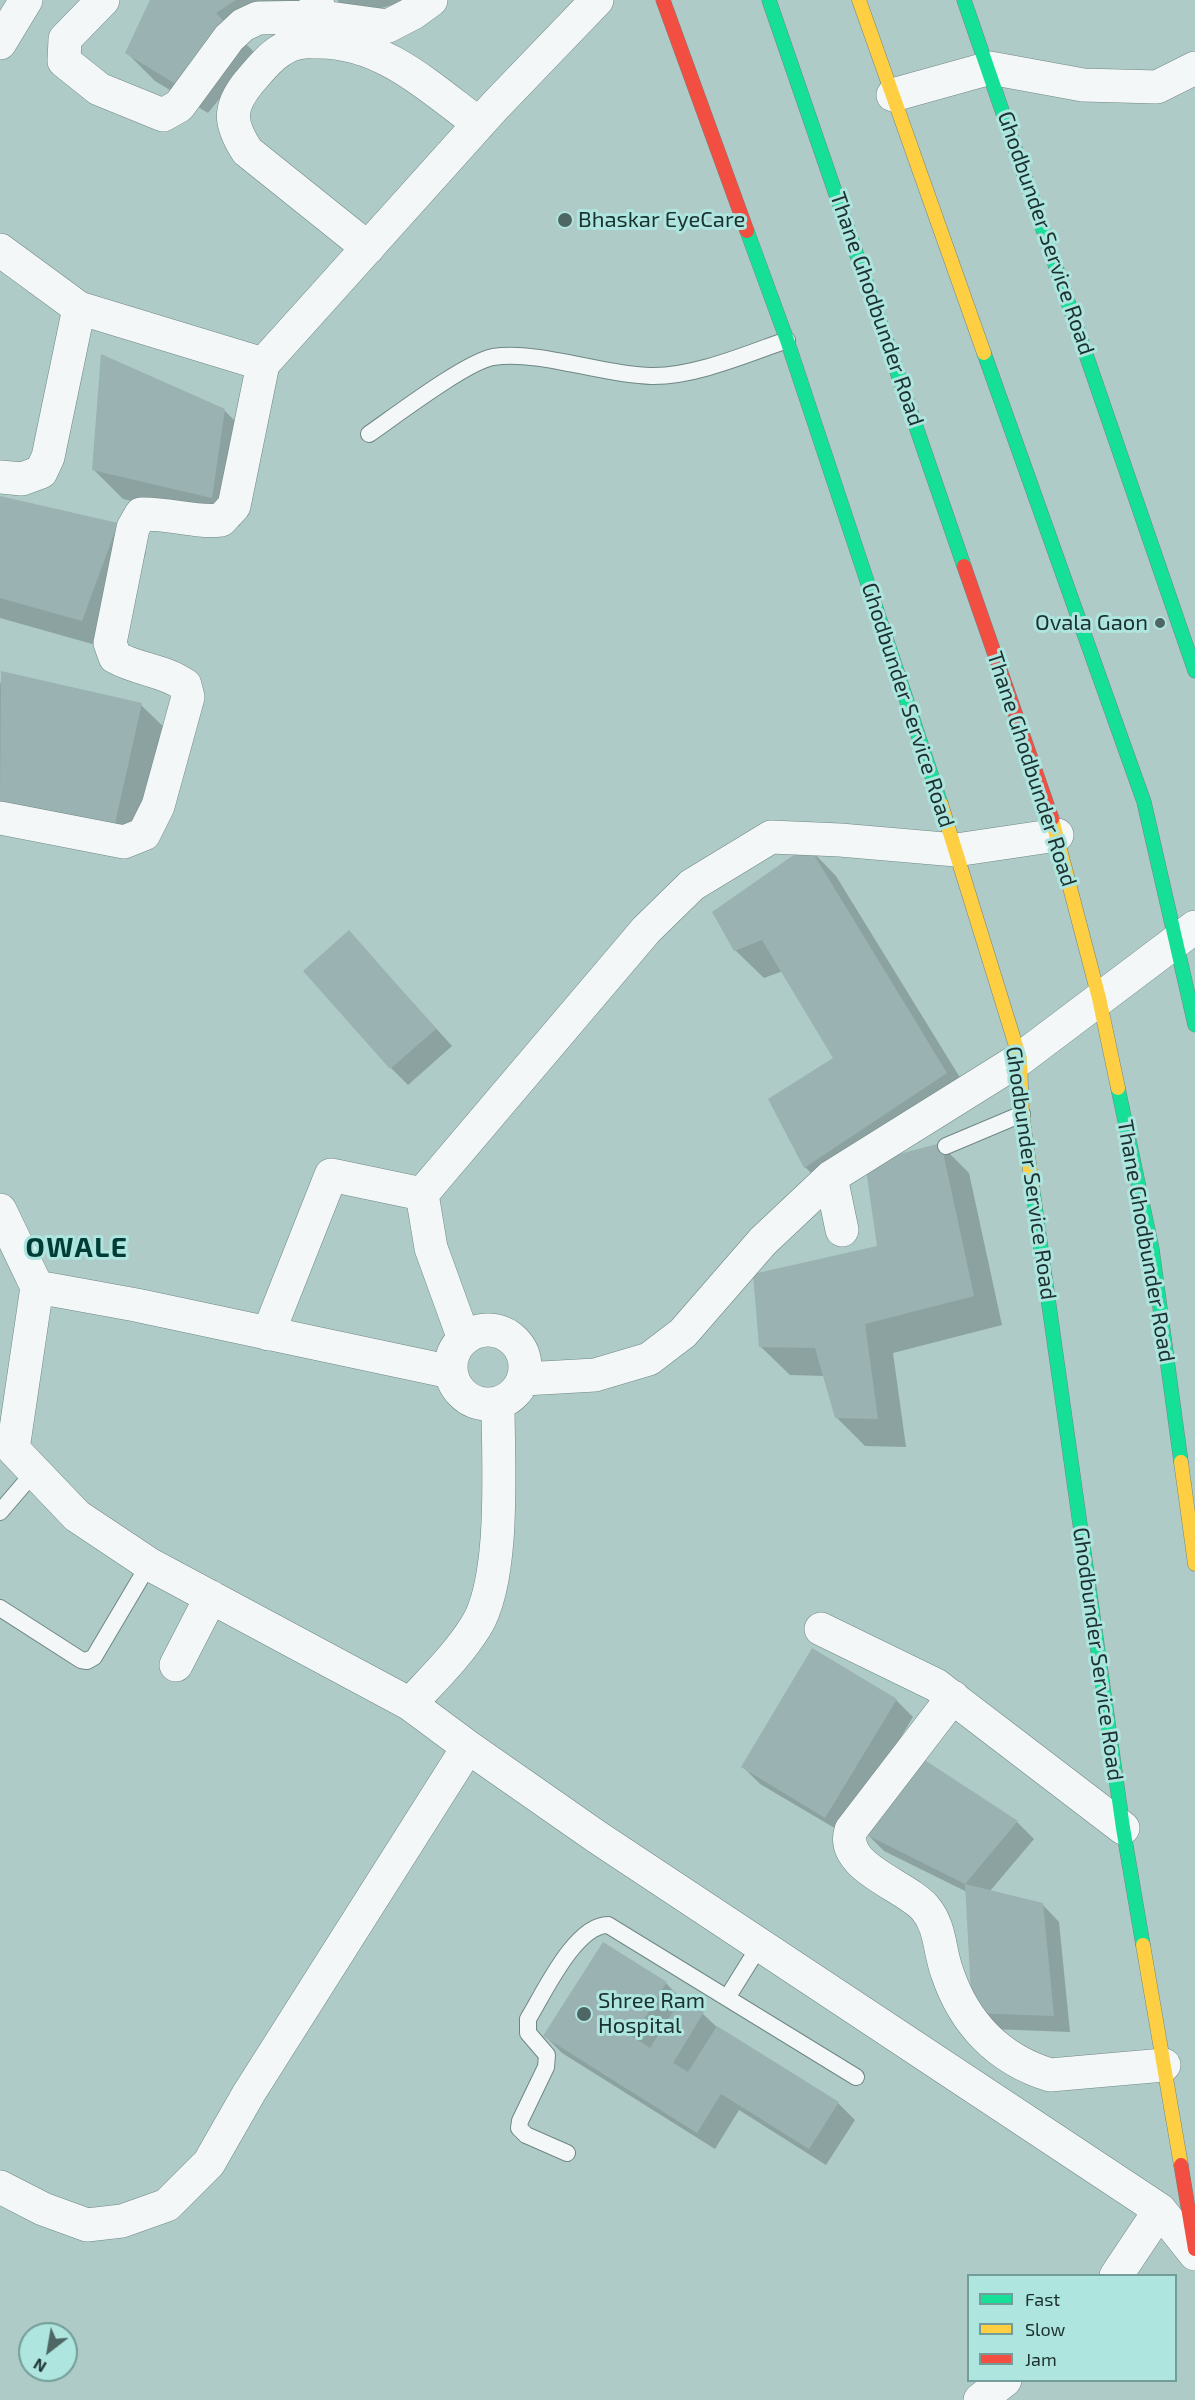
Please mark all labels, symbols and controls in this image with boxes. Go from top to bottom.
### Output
street label: Ghodbunder Service Road [992,108,1100,358]
street label: Thane Ghodbunder Road [825,189,929,429]
place label: Bhaskar EyeCare [578,207,745,233]
marker: Bhaskar EyeCare [556,211,574,229]
street label: Ghodbunder Service Road [856,579,960,831]
place label: Ovala Gaon [1035,610,1148,636]
marker: Ovala Gaon [1153,616,1167,630]
street label: Thane Ghodbunder Road [982,648,1082,890]
street label: Ghodbunder Service Road [1000,1045,1062,1301]
street label: Thane Ghodbunder Road [1112,1118,1180,1364]
district label: OWALE [26,1231,128,1265]
street label: Ghodbunder Service Road [1067,1526,1129,1782]
place label: Shree Ram Hospital [598,1988,705,2040]
marker: Shree Ram Hospital [575,2005,593,2023]
legend [967,2274,1177,2382]
text: Fast [1025,2288,1060,2310]
text: Slow [1025,2318,1065,2340]
north arrow [18,2322,78,2382]
text: Jam [1025,2348,1057,2370]
text: N [30,2355,49,2377]

